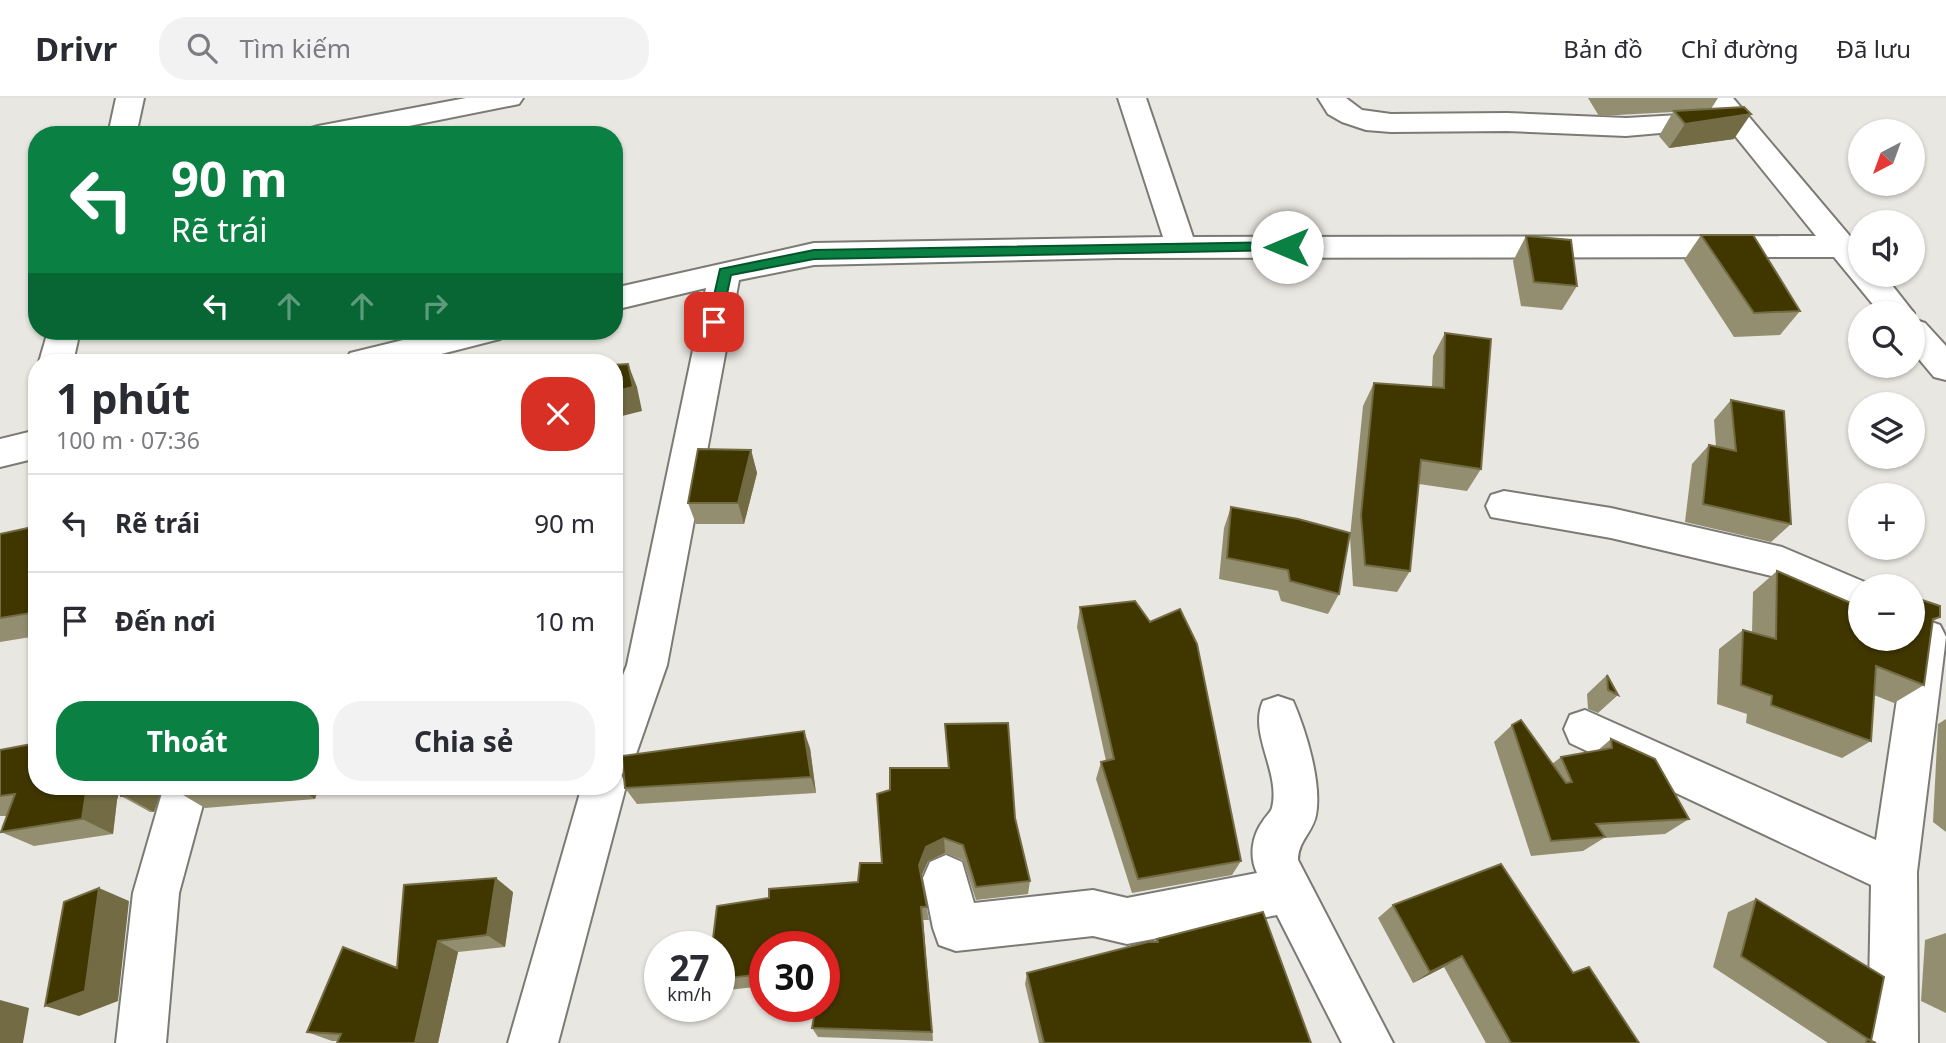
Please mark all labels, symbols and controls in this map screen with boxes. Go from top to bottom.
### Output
search box [159,17,649,80]
text: Drivr [35,26,117,71]
icon: search [183,29,221,67]
text: Tìm kiếm [239,30,351,66]
text: Bản đồ [1563,32,1643,65]
text: Chỉ đường [1681,32,1799,65]
text: Đã lưu [1837,32,1911,65]
north arrow [1848,119,1925,196]
map controls [1848,119,1925,651]
text: 90 m [171,145,288,211]
icon: left [56,154,147,245]
text: Rẽ trái [171,208,268,251]
position arrow [1250,210,1324,284]
button: sound [1848,210,1925,287]
icon: left [197,287,235,325]
icon: ahead [270,287,308,325]
icon: ahead [343,287,381,325]
icon: right [416,287,454,325]
pin [684,292,744,352]
button: search [1848,301,1925,378]
icon: arrive [695,303,733,341]
text: 1 phút [56,369,190,426]
button: close [521,377,595,451]
button: layers [1848,392,1925,469]
text: 100 m · 07:36 [56,424,200,456]
button: + [1848,483,1925,560]
icon: left [56,504,94,542]
text: Rẽ trái [115,505,200,541]
text: 90 m [534,505,595,541]
button: − [1848,574,1925,651]
icon: arrive [56,602,94,640]
text: Đến nơi [115,603,216,639]
text: 10 m [534,603,595,639]
button: Thoát [56,701,319,781]
button: Chia sẻ [333,701,595,781]
speed limit sign: 30 [749,931,840,1022]
text: 27 [669,944,710,991]
text: km/h [667,982,712,1006]

